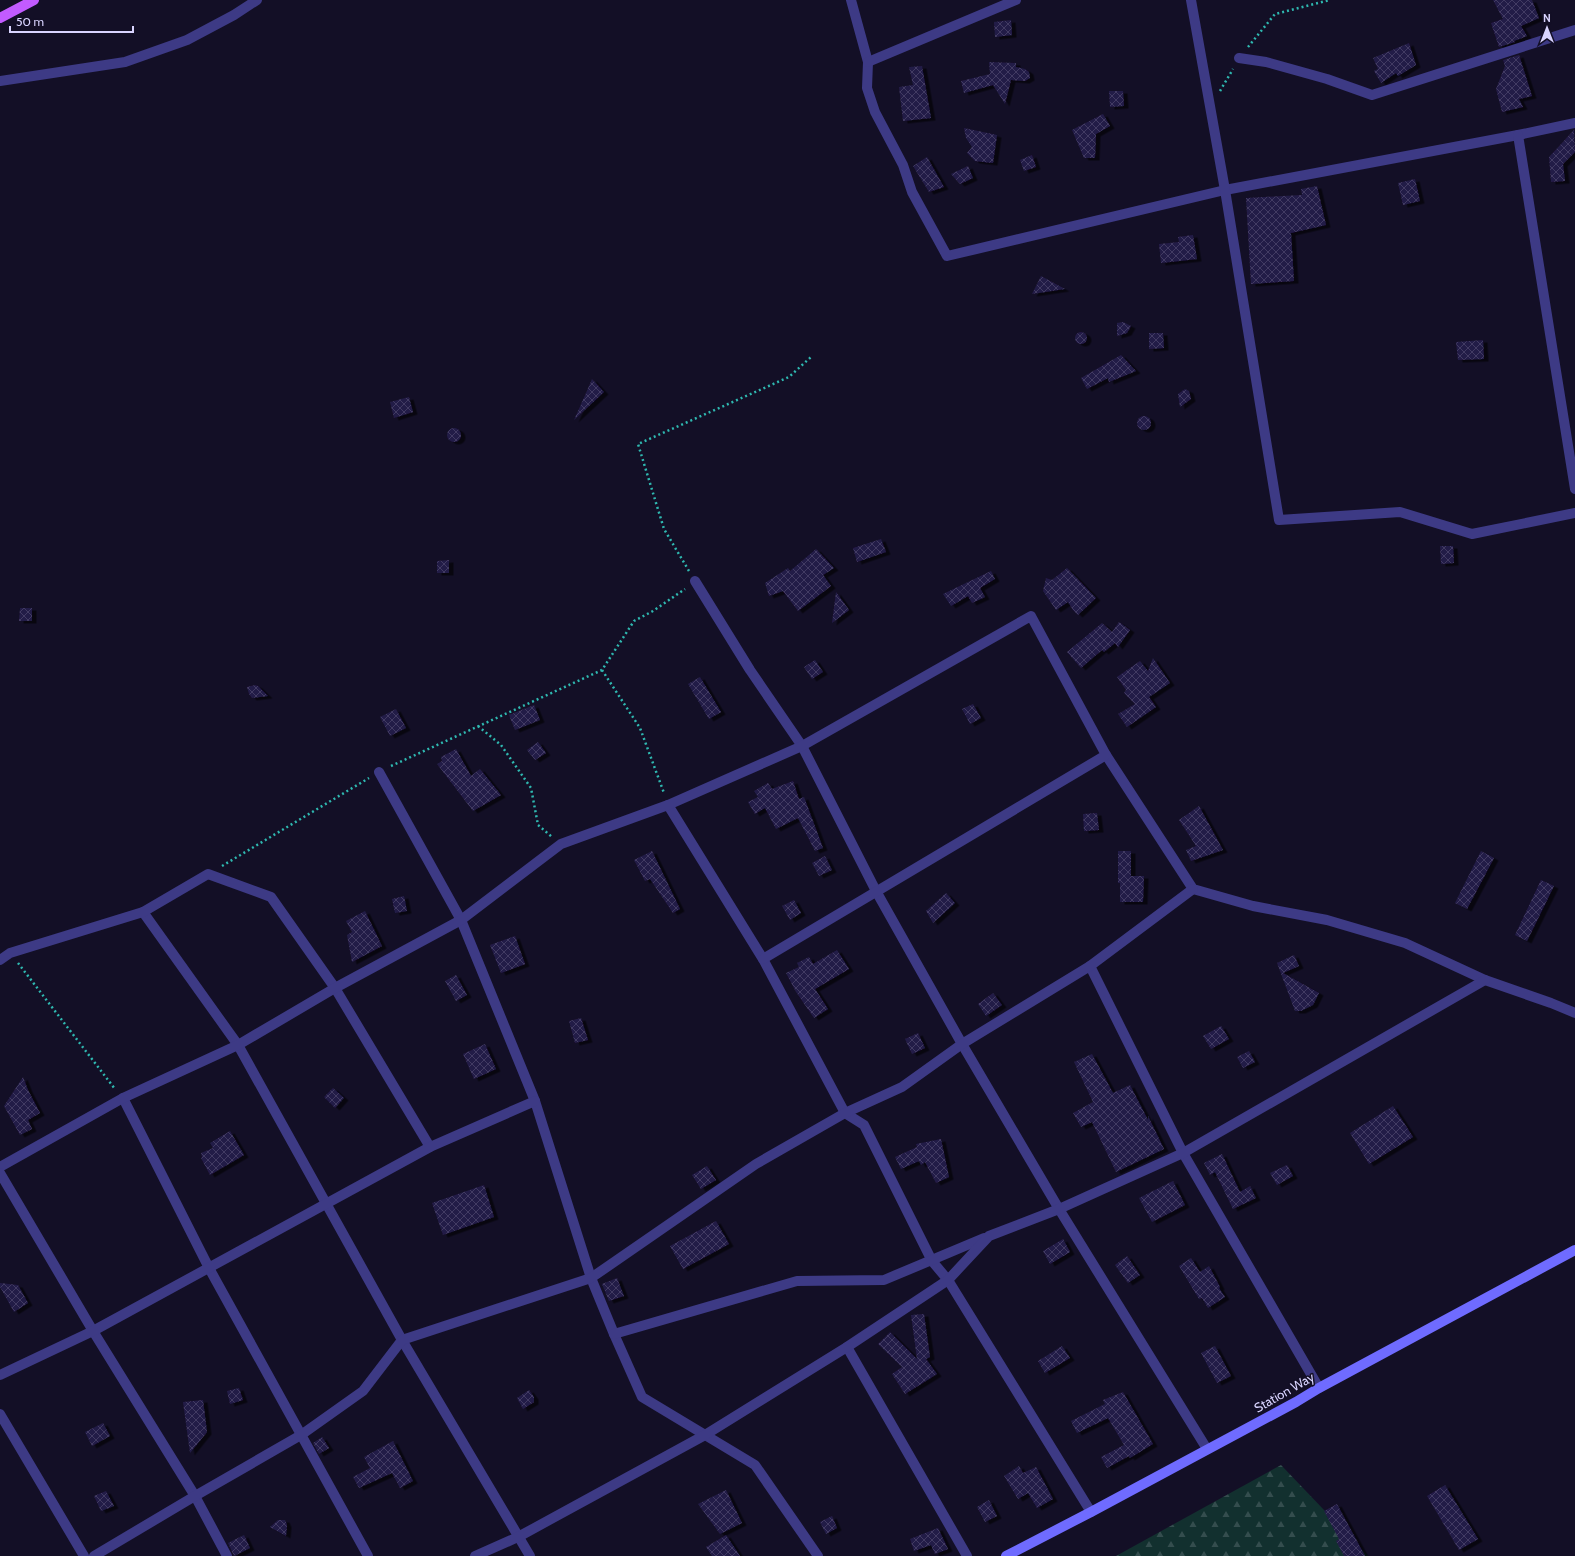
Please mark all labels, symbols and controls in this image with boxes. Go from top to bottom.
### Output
scale bar [10,8,133,34]
north arrow [1527,8,1567,48]
text: N [1543,11,1551,25]
text: 50 m [16,14,44,29]
street label: Station Way [1251,1368,1317,1416]

